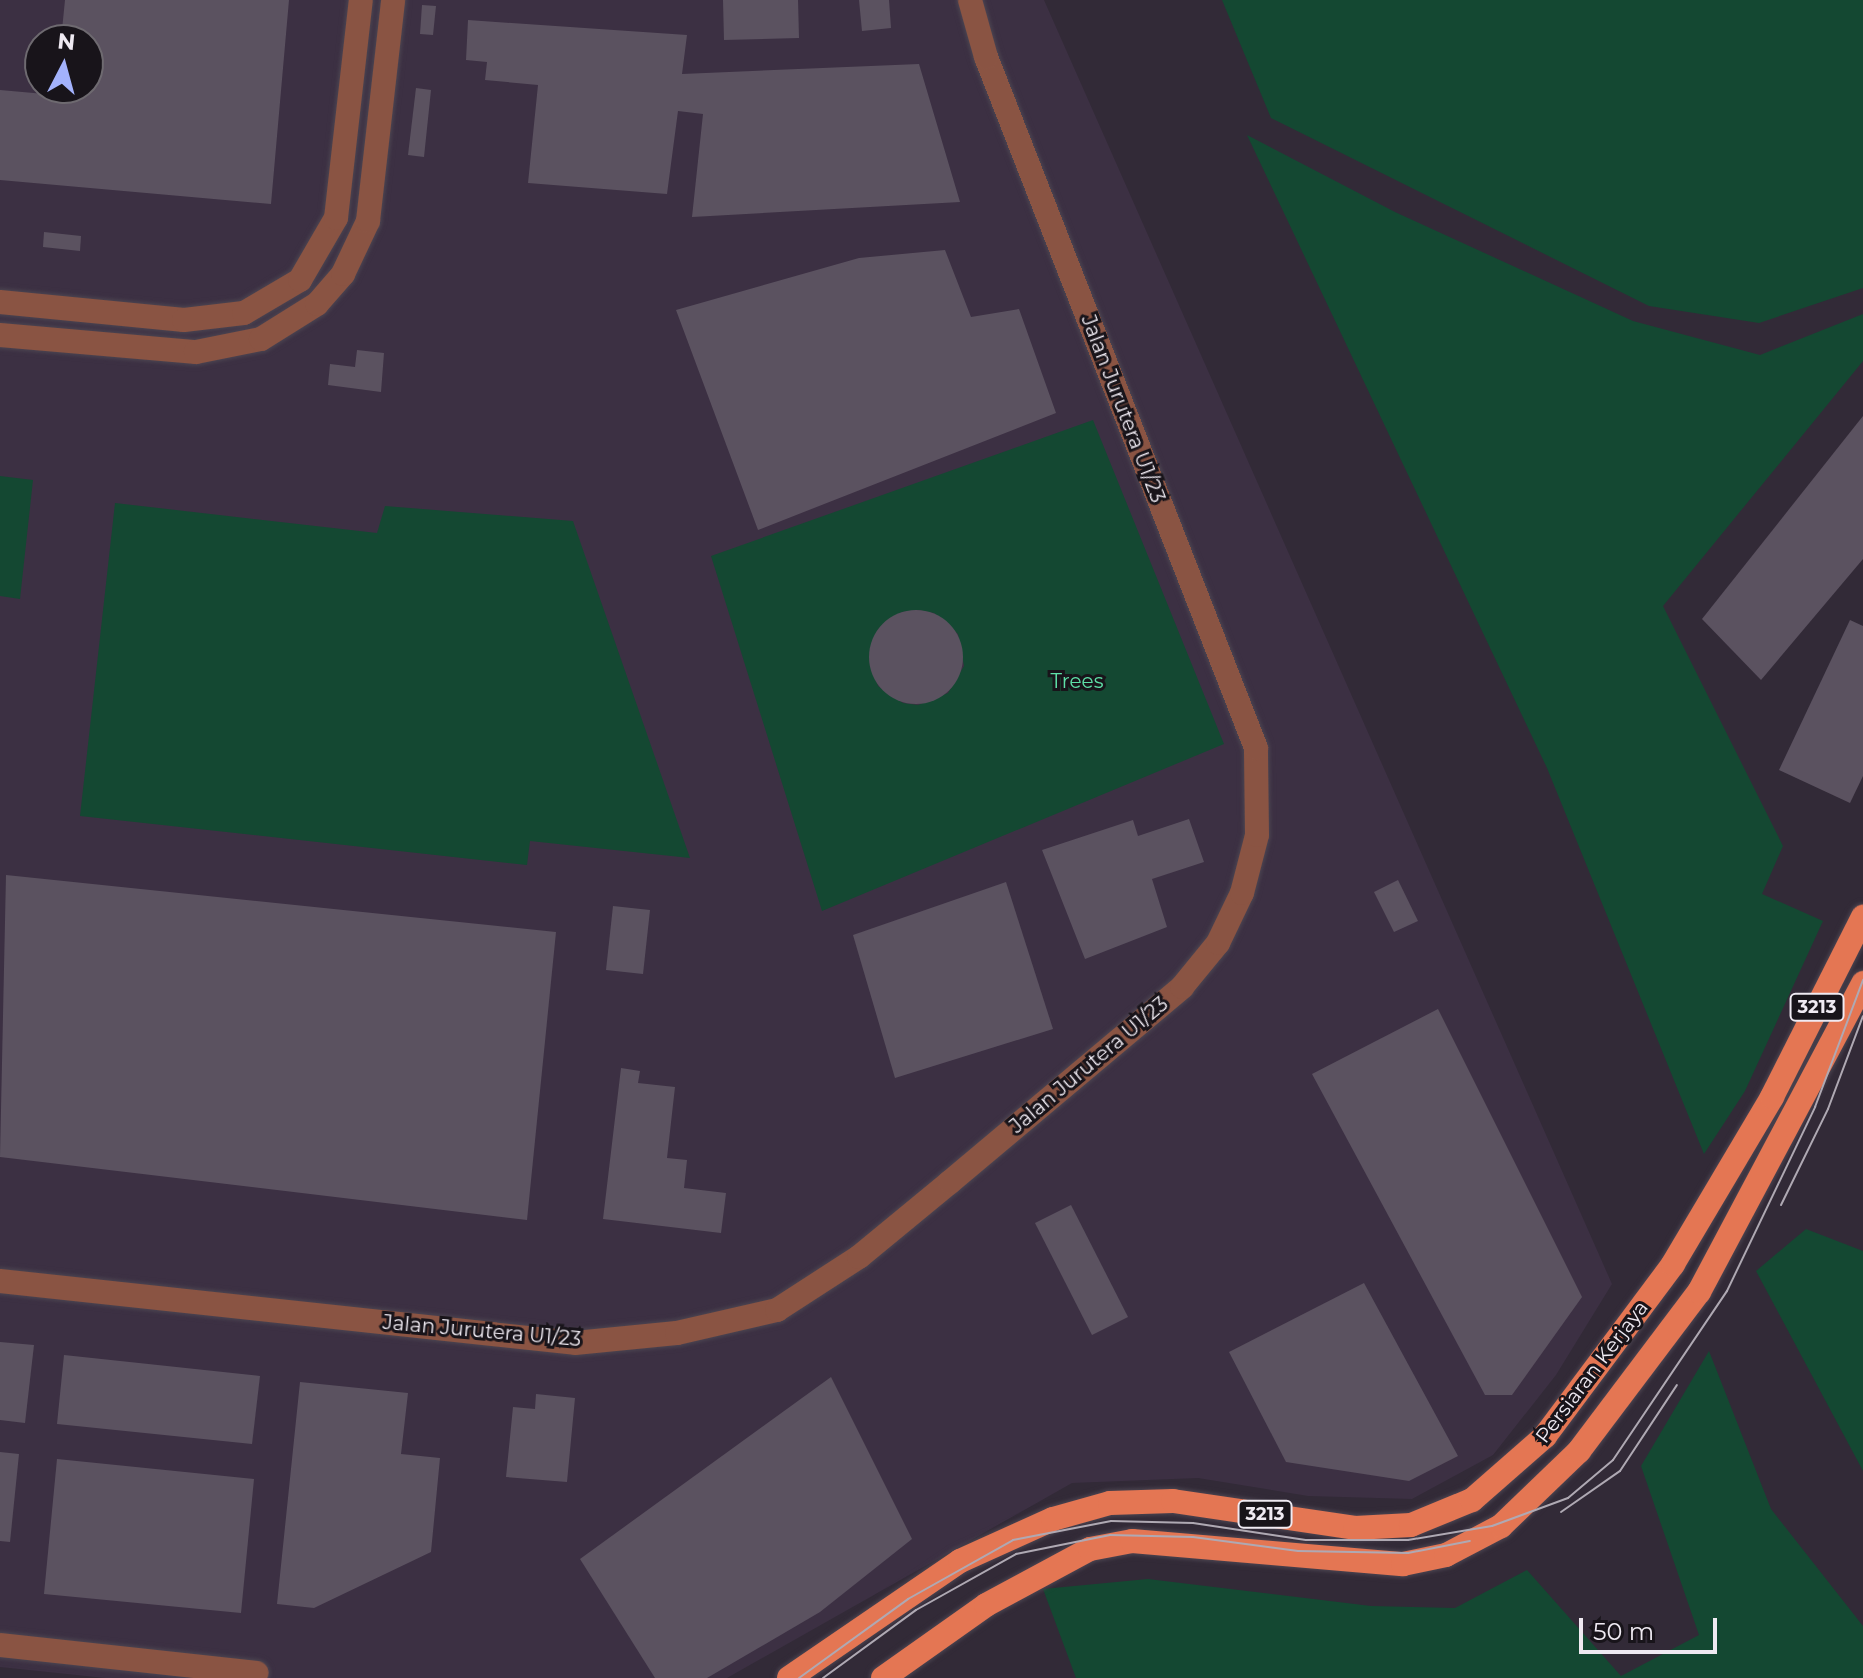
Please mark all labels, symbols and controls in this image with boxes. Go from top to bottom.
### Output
north arrow [24,24,104,104]
text: N [56,27,77,56]
street label: Jalan Jurutera U1/23 [1076,312,1170,506]
park label: Trees [1051,669,1103,693]
street label: Jalan Jurutera U1/23 [1005,992,1173,1138]
road number: 3213 [1789,993,1845,1021]
street label: Persiaran Kerjaya [1531,1296,1653,1448]
street label: Jalan Jurutera U1/23 [382,1310,582,1352]
road number: 3213 [1237,1500,1293,1528]
scale bar [1583,1602,1721,1652]
text: 50 m [1593,1617,1654,1646]

